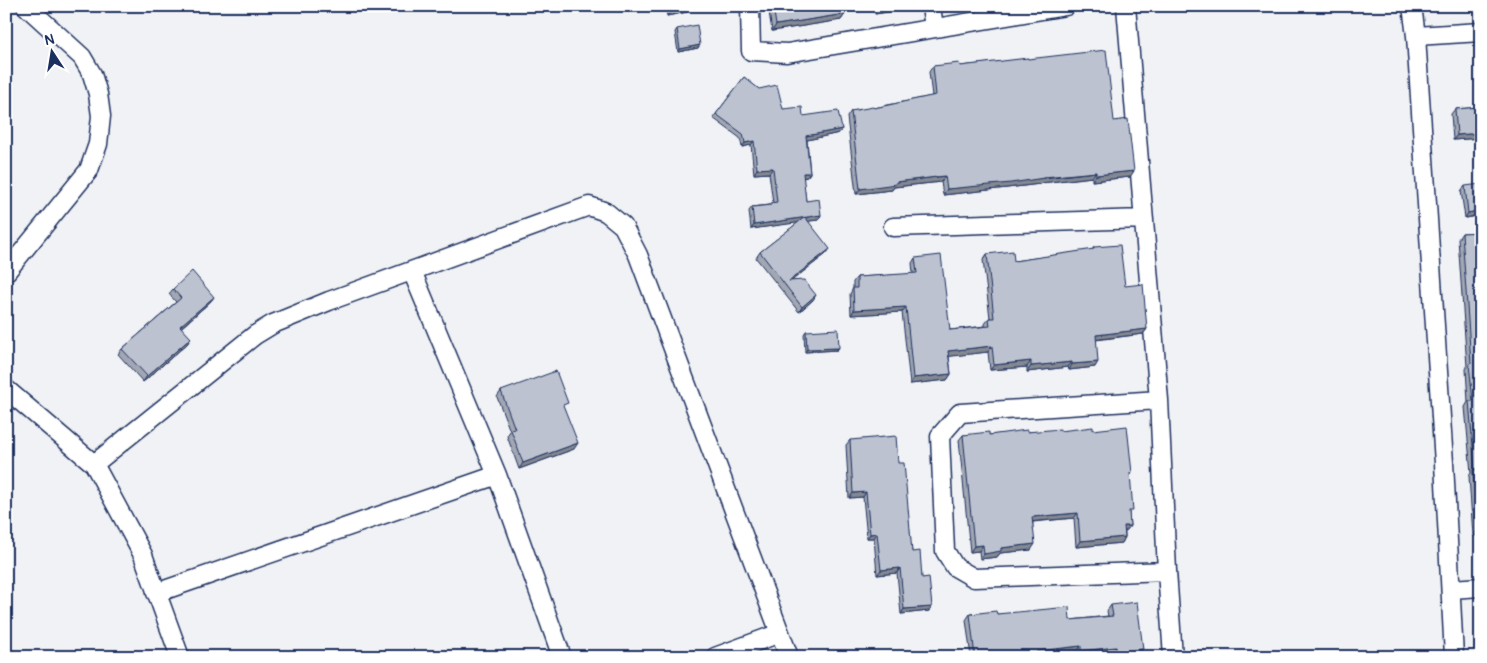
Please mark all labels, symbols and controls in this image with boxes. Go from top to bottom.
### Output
north arrow [28,28,78,78]
text: N [43,30,56,49]

